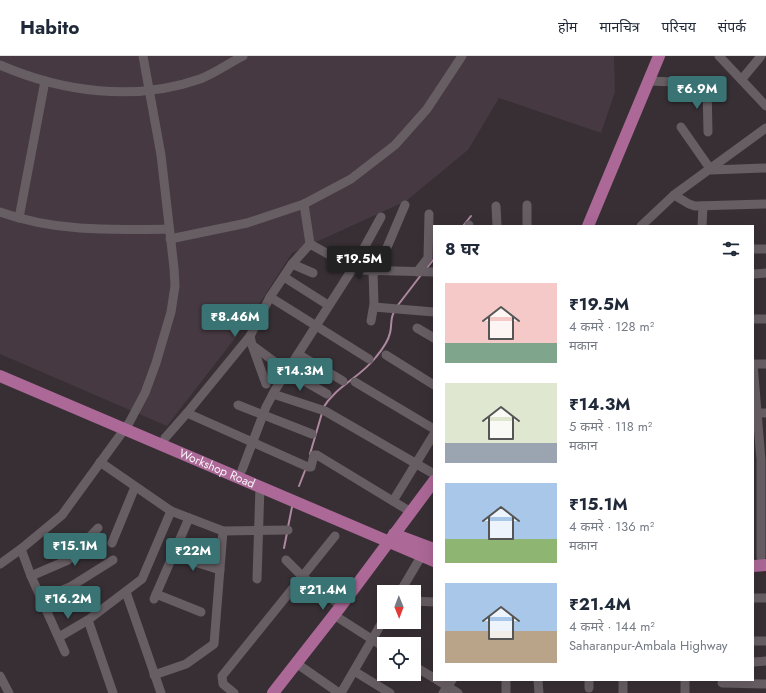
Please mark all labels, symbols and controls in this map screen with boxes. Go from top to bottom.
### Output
text: Habito [20,14,79,41]
text: होम [558,17,577,37]
text: मानचित्र [599,17,640,37]
text: परिचय [662,17,696,37]
text: संपर्क [718,17,746,37]
pin: ₹6.9M [669,76,725,110]
text: ₹6.9M [677,79,717,98]
text: 8 घर [445,237,479,261]
icon: filters [720,238,742,260]
pin: ₹19.5M [326,246,392,280]
text: ₹19.5M [336,249,382,268]
text: ₹19.5M [569,292,629,316]
icon: home [477,299,525,347]
pin: ₹8.46M [202,304,268,338]
text: ₹8.46M [211,307,259,326]
text: 4 कमरे · 128 m² [569,317,654,336]
text: मकान [569,336,597,355]
pin: ₹14.3M [267,358,333,392]
text: ₹14.3M [277,361,323,380]
text: ₹14.3M [569,392,630,416]
icon: home [477,399,525,447]
text: 5 कमरे · 118 m² [569,417,652,436]
text: मकान [569,436,597,455]
street label: Workshop Road [176,444,258,493]
text: ₹15.1M [569,492,628,516]
icon: home [477,499,525,547]
text: 4 कमरे · 136 m² [569,517,654,536]
pin: ₹15.1M [42,533,108,567]
text: ₹15.1M [53,536,97,555]
text: मकान [569,536,597,555]
pin: ₹22M [169,538,217,572]
text: ₹22M [175,541,211,560]
pin: ₹21.4M [290,577,356,611]
text: ₹21.4M [299,580,347,599]
north arrow [377,585,421,629]
map controls [377,585,421,681]
pin: ₹16.2M [35,586,101,620]
text: ₹16.2M [44,589,92,608]
text: ₹21.4M [569,592,631,616]
icon: home [477,599,525,647]
text: 4 कमरे · 144 m² [569,617,655,636]
text: Saharanpur-Ambala Highway [569,636,728,655]
button: locate [377,637,421,681]

